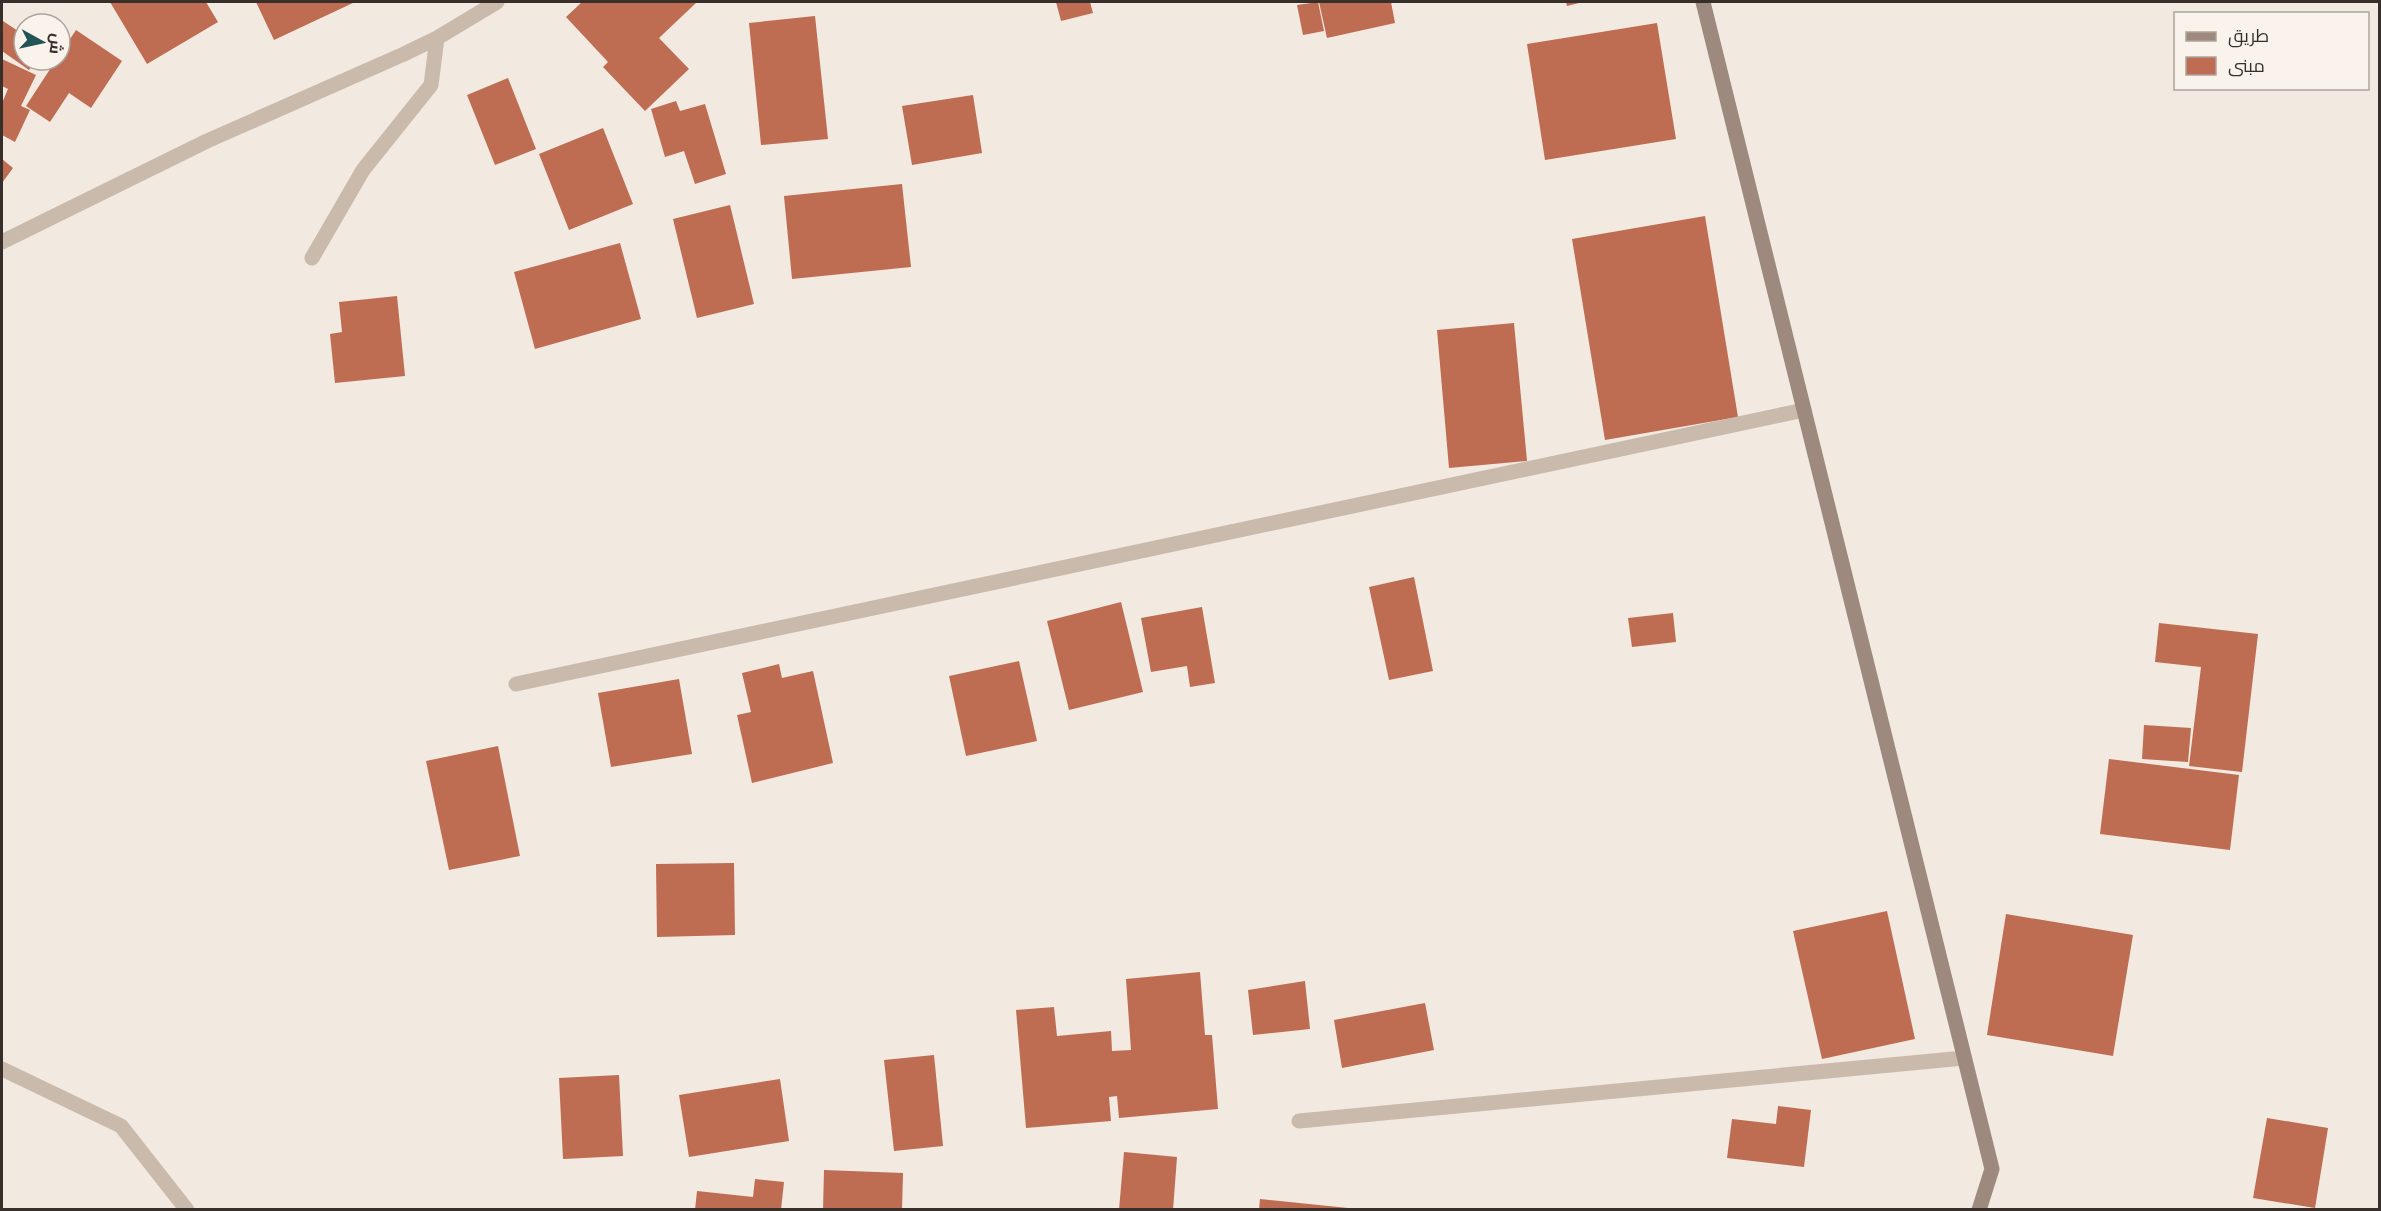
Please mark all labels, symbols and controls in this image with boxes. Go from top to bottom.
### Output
north arrow [12,12,72,72]
legend [2174,12,2369,90]
text: طريق [2228,25,2269,48]
text: ش [46,33,67,56]
text: مبنى [2228,55,2265,77]

